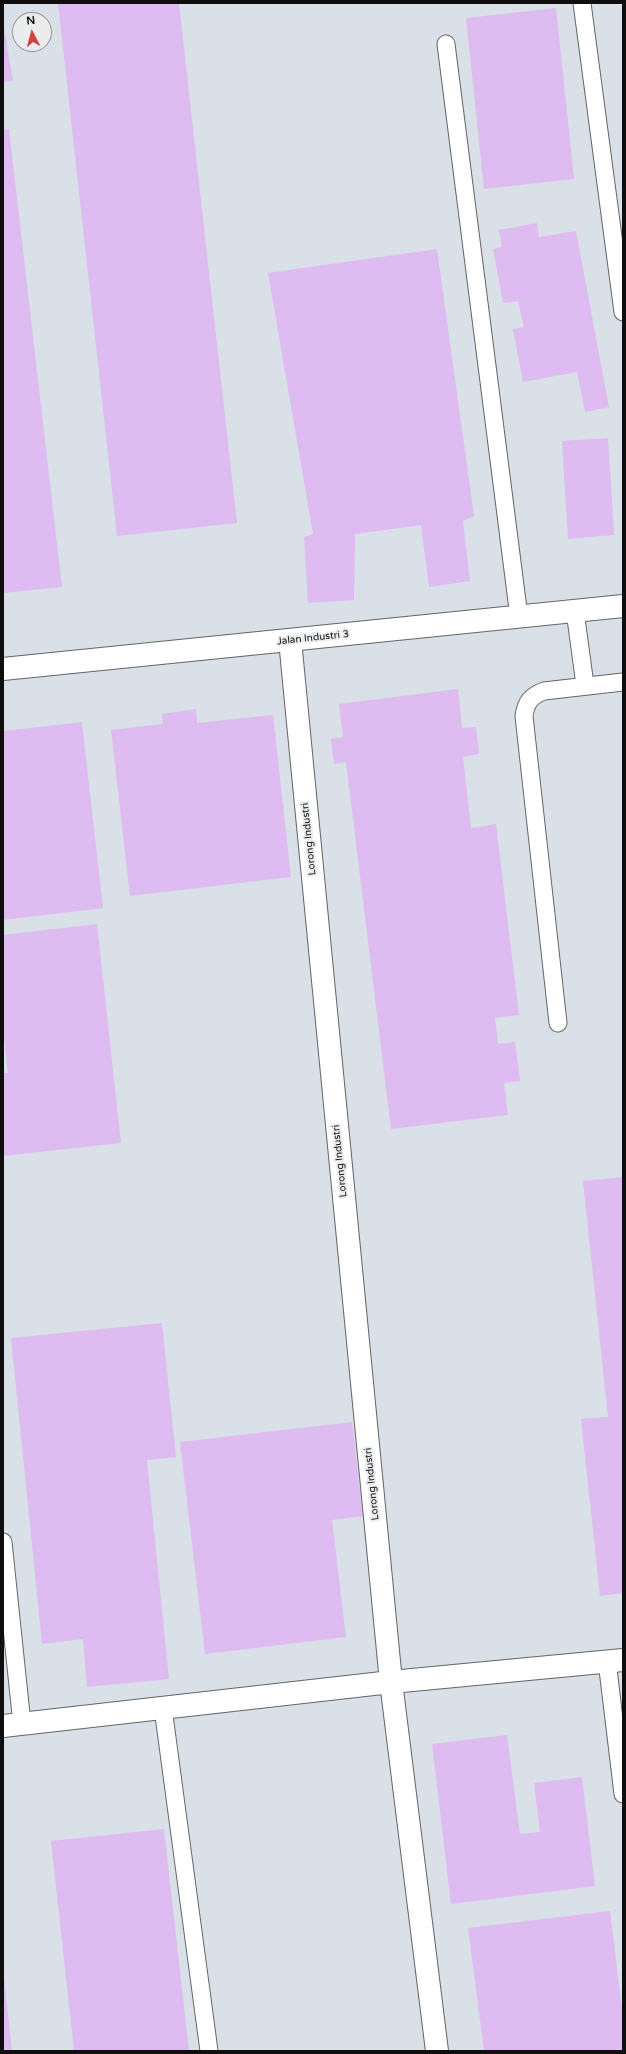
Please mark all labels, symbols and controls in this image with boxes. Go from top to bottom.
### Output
north arrow [12,12,52,52]
text: N [26,14,36,27]
street label: Jalan Industri 3 [277,628,349,648]
street label: Lorong Industri [299,802,319,876]
street label: Lorong Industri [330,1124,350,1198]
street label: Lorong Industri [362,1447,382,1521]

